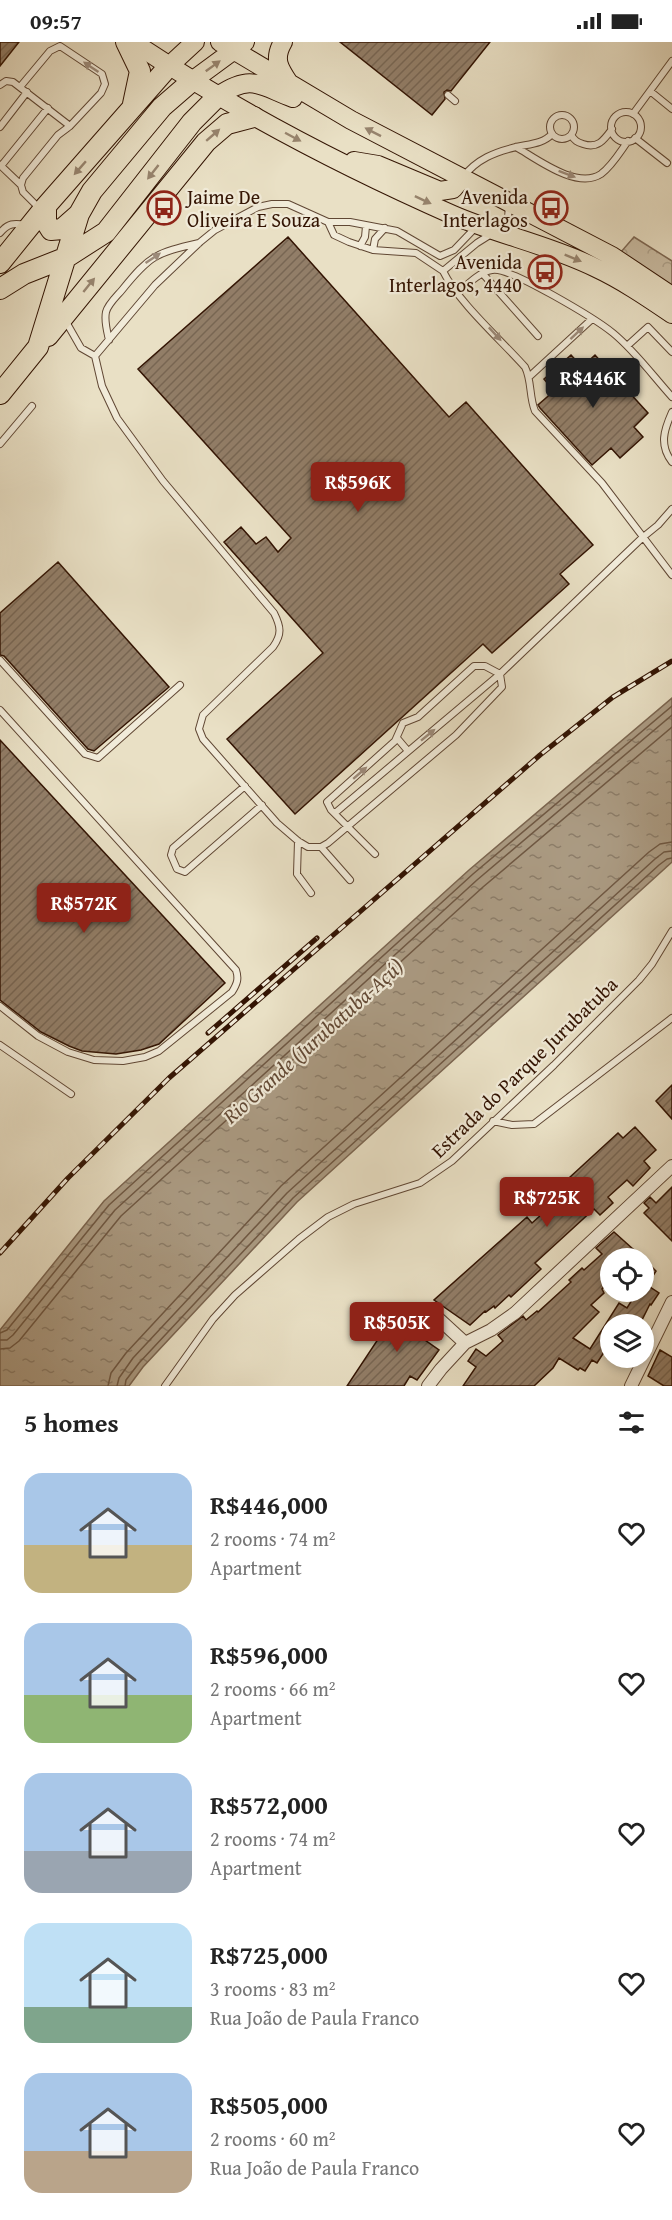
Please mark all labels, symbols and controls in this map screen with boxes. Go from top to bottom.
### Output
text: 09:57 [30,5,82,37]
one-way arrow [204,60,220,72]
one-way arrow [83,62,99,73]
one-way arrow [364,127,381,137]
one-way arrow [205,129,220,142]
one-way arrow [285,132,302,142]
one-way arrow [73,160,86,176]
one-way arrow [146,164,159,180]
one-way arrow [559,169,577,179]
place label: Jaime De Oliveira E Souza [184,182,321,234]
place label: Avenida Interlagos [443,182,529,234]
bus stop icon: Jaime De Oliveira E Souza [146,190,182,226]
bus stop icon: Avenida Interlagos [533,190,569,226]
one-way arrow [414,196,431,205]
place label: Avenida Interlagos, 4440 [389,247,523,299]
one-way arrow [145,253,161,264]
bus stop icon: Avenida Interlagos, 4440 [527,254,563,290]
one-way arrow [564,254,582,263]
one-way arrow [82,278,95,293]
one-way arrow [569,326,584,340]
one-way arrow [488,327,502,341]
pin: R$446K [544,358,642,409]
text: R$446K [560,363,626,392]
pin: R$596K [309,462,407,513]
text: R$596K [325,467,391,496]
one-way arrow [420,730,435,742]
one-way arrow [352,767,367,780]
pin: R$572K [35,883,133,934]
text: R$572K [51,888,117,917]
water label: Rio Grande (Jurubatuba-Açú) [215,951,410,1131]
street label: Estrada do Parque Jurubatuba [424,970,624,1164]
pin: R$725K [498,1177,596,1228]
text: R$725K [514,1182,580,1211]
map controls [600,1248,654,1368]
button: locate [600,1248,654,1302]
pin: R$505K [348,1302,446,1353]
text: R$505K [364,1307,430,1336]
button: layers [600,1314,654,1368]
text: 5 homes [24,1403,119,1442]
icon: filters [615,1406,648,1439]
text: R$446,000 [210,1485,328,1524]
icon: home [72,1497,144,1569]
icon: heart [615,1517,648,1550]
text: 2 rooms · 74 m² [210,1524,336,1553]
text: Apartment [210,1553,302,1582]
text: R$596,000 [210,1635,328,1674]
icon: home [72,1647,144,1719]
icon: heart [615,1667,648,1700]
text: 2 rooms · 66 m² [210,1674,336,1703]
text: Apartment [210,1703,302,1732]
text: R$572,000 [210,1785,328,1824]
icon: home [72,1797,144,1869]
icon: heart [615,1817,648,1850]
text: 2 rooms · 74 m² [210,1824,336,1853]
text: Apartment [210,1853,302,1882]
text: R$725,000 [210,1935,328,1974]
icon: home [72,1947,144,2019]
icon: heart [615,1967,648,2000]
text: 3 rooms · 83 m² [210,1974,336,2003]
text: Rua João de Paula Franco [210,2003,419,2032]
text: R$505,000 [210,2085,328,2124]
icon: home [72,2097,144,2169]
icon: heart [615,2117,648,2150]
text: 2 rooms · 60 m² [210,2124,336,2153]
text: Rua João de Paula Franco [210,2153,419,2182]

